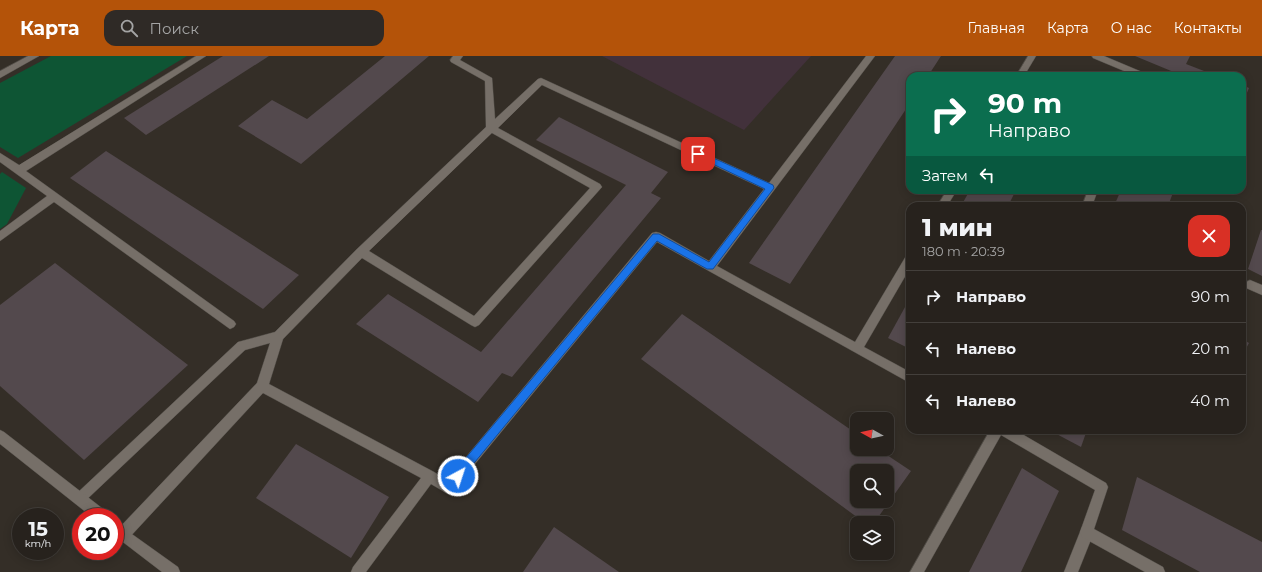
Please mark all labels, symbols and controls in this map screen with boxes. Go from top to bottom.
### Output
search box [104,10,384,46]
text: Карта [20,17,80,40]
icon: search [118,17,140,39]
text: Поиск [150,19,199,38]
text: Главная [967,19,1025,37]
text: Карта [1047,19,1089,37]
text: О нас [1111,19,1152,37]
text: Контакты [1174,19,1242,37]
text: 90 m [988,86,1062,120]
icon: right [922,88,974,140]
text: Направо [988,120,1071,142]
pin [681,137,715,171]
icon: arrive [687,143,709,165]
icon: left [976,164,998,186]
text: Затем [922,166,968,185]
text: 1 мин [922,213,993,242]
button: close [1188,215,1230,257]
text: 180 m · 20:39 [922,243,1005,259]
icon: right [922,286,944,308]
text: Направо [956,287,1026,306]
text: 90 m [1191,287,1230,306]
icon: left [922,338,944,360]
text: Налево [956,339,1016,358]
text: 20 m [1192,339,1230,358]
icon: left [922,390,944,412]
text: Налево [956,391,1016,410]
text: 40 m [1190,391,1230,410]
north arrow [850,412,894,456]
map controls [850,412,894,560]
position arrow [437,455,479,497]
button: search [850,464,894,508]
speed limit sign: 20 [72,508,124,560]
button: layers [850,516,894,560]
text: 15 [28,517,48,541]
text: km/h [25,537,51,550]

